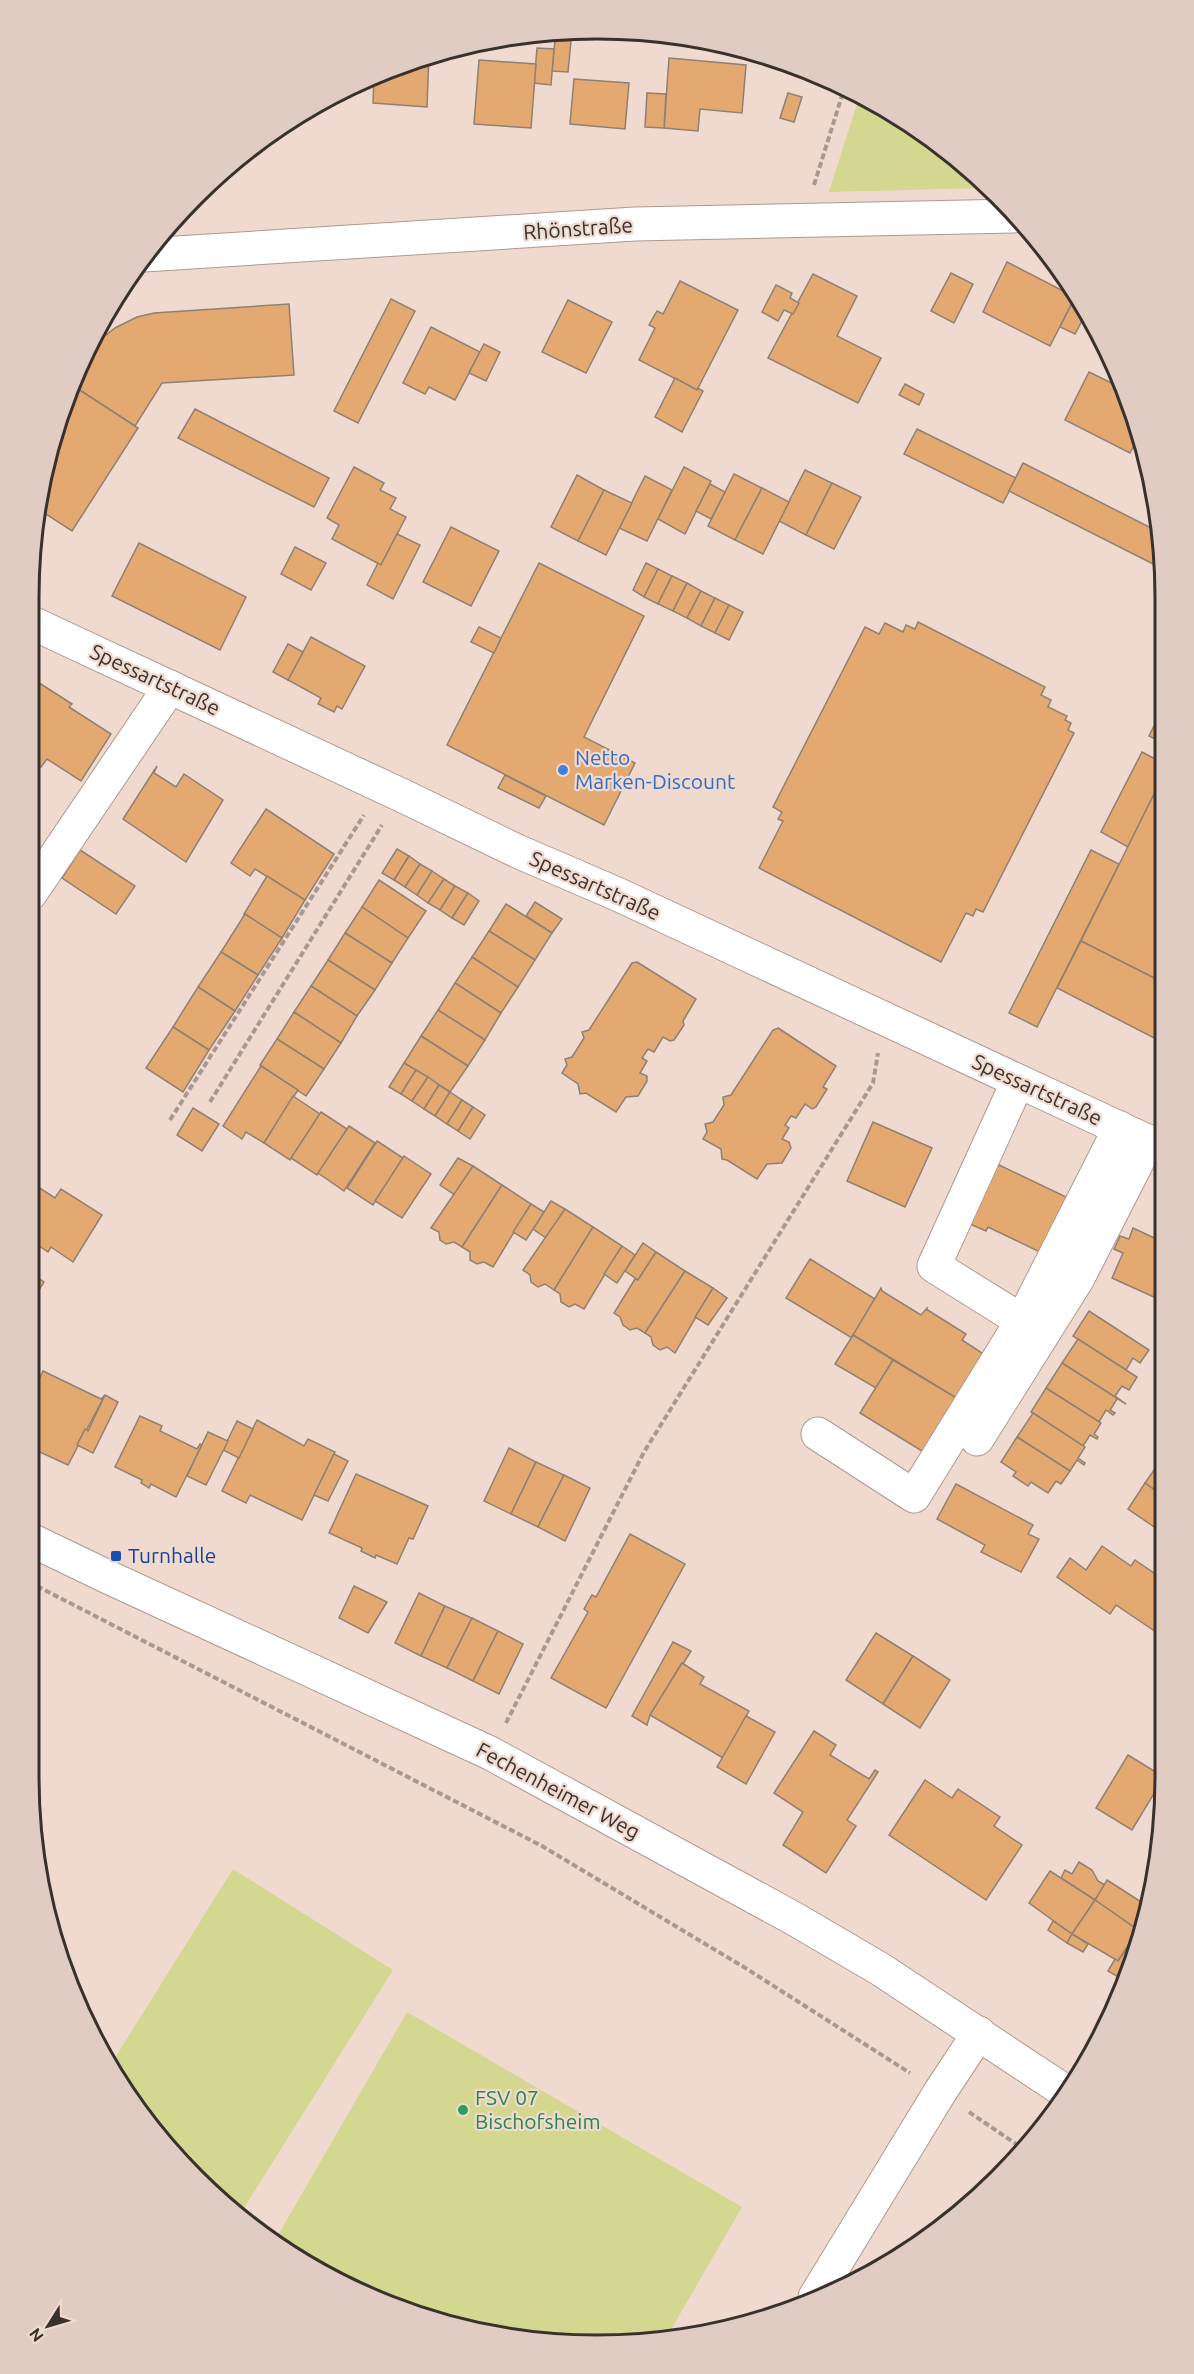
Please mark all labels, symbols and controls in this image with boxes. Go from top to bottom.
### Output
street label: Rhönstraße [522,212,634,244]
street label: Spessartstraße [87,639,224,720]
place label: Netto Marken-Discount [575,745,735,793]
marker: Netto Marken-Discount [556,763,570,777]
street label: Spessartstraße [526,846,664,925]
street label: Spessartstraße [969,1049,1106,1130]
place label: Turnhalle [128,1543,216,1567]
marker: Turnhalle [109,1549,123,1563]
street label: Fechenheimer Weg [473,1737,644,1843]
place label: FSV 07 Bischofsheim [475,2085,601,2133]
marker: FSV 07 Bischofsheim [456,2103,470,2117]
north arrow [18,2296,78,2356]
text: N [25,2325,47,2345]

